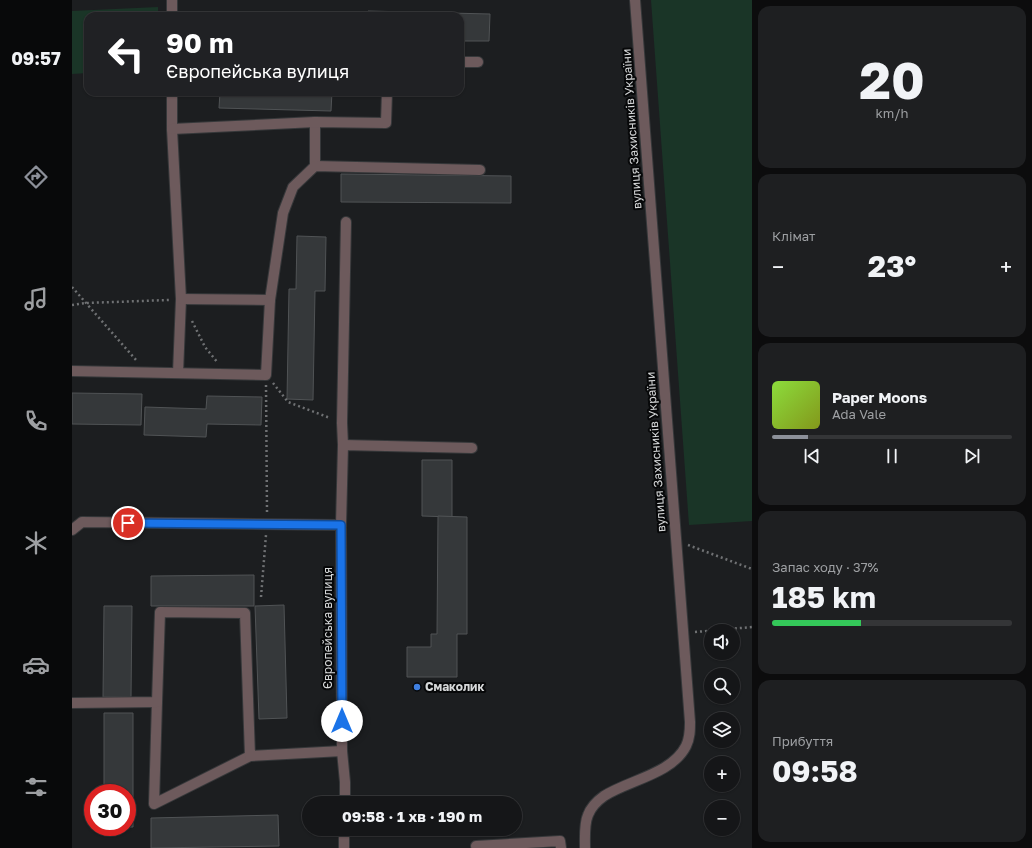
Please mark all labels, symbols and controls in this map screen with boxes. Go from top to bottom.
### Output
text: 90 m [166,26,233,59]
icon: left [100,28,152,80]
text: 09:57 [11,47,61,69]
street label: вулиця Захисників України [618,48,645,210]
text: 20 [859,48,925,110]
text: Європейська вулиця [166,60,349,82]
text: km/h [875,105,909,121]
icon: directions [22,163,50,191]
text: Клімат [772,228,815,244]
text: 23° [868,248,916,284]
text: − [772,253,784,280]
text: + [1000,253,1012,280]
icon: music [22,285,50,313]
street label: вулиця Захисників України [642,371,669,533]
text: Paper Moons [832,388,927,406]
text: Ada Vale [832,406,886,422]
icon: phone [22,407,50,435]
icon: previous [801,445,823,467]
icon: pause [881,445,903,467]
icon: next [961,445,983,467]
pin [111,506,145,540]
icon: arrive [117,512,139,534]
icon: climate [22,529,50,557]
text: Запас ходу · 37% [772,559,879,575]
street label: Європейська вулиця [320,567,335,689]
text: 185 km [772,579,876,615]
map controls [704,624,740,836]
button: sound [704,624,740,660]
icon: car [22,651,50,679]
button: search [704,668,740,704]
place label: Смаколик [425,679,484,694]
marker: Смаколик [412,682,422,692]
position arrow [321,700,363,742]
button: layers [704,712,740,748]
text: Прибуття [772,733,833,749]
text: 09:58 [772,753,858,789]
button: + [704,756,740,792]
icon: filters [22,773,50,801]
speed limit sign: 30 [84,784,136,836]
button: − [704,800,740,836]
text: 09:58 · 1 хв · 190 m [342,807,482,825]

